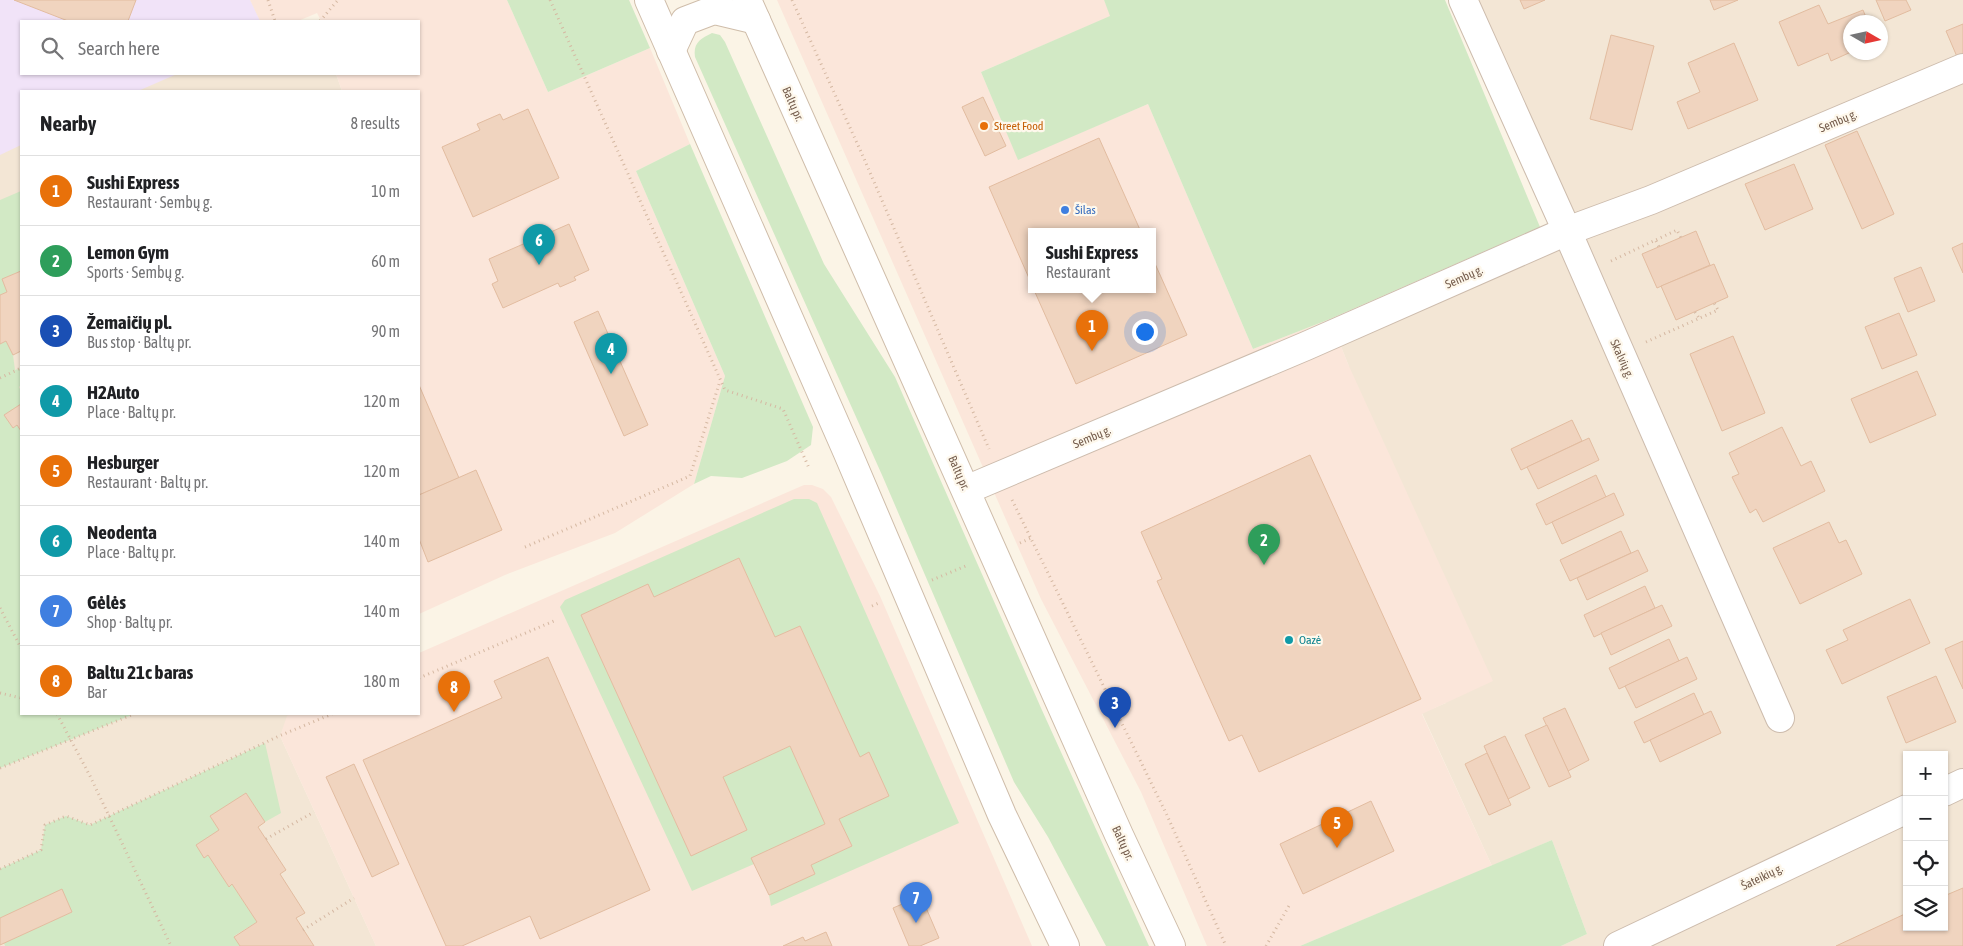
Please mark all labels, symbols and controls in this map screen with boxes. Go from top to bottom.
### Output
north arrow [1843,15,1888,60]
search box [20,20,420,75]
icon: search [38,34,66,62]
text: Search here [78,37,160,59]
street label: Baltų pr. [779,85,807,123]
street label: Sembų g. [1817,107,1859,135]
text: Nearby [40,111,96,135]
text: 8 results [350,114,400,132]
place label: Street Food [994,119,1044,133]
marker: Street Food [978,120,990,132]
text: Sushi Express [87,171,179,193]
text: 1 [52,182,60,200]
text: 10 m [371,182,400,200]
text: Restaurant · Sembų g. [87,193,212,211]
place label: Šilas [1075,203,1096,217]
marker: Šilas [1059,204,1071,216]
pin: 6 [523,224,555,265]
popup [1028,228,1156,293]
text: Lemon Gym [87,241,169,263]
text: Sushi Express [1046,241,1138,263]
text: 2 [52,252,60,270]
text: 60 m [371,252,400,270]
text: Sports · Sembų g. [87,263,184,281]
text: Restaurant [1046,263,1111,281]
street label: Sembų g. [1443,263,1485,291]
pin: 1 [1076,310,1108,351]
text: Žemaičių pl. [87,311,172,333]
your location [1132,319,1158,345]
text: 3 [52,322,60,340]
text: 90 m [371,322,400,340]
text: Bus stop · Baltų pr. [87,333,191,351]
pin: 4 [595,333,627,374]
street label: Skalvių g. [1607,337,1637,381]
text: H2Auto [87,381,140,403]
text: 4 [52,392,60,410]
text: 120 m [364,392,400,410]
text: Place · Baltų pr. [87,403,176,421]
street label: Sembų g. [1071,423,1113,451]
text: Hesburger [87,451,159,473]
street label: Baltų pr. [945,454,973,492]
text: 5 [52,462,60,480]
text: 120 m [364,462,400,480]
text: Restaurant · Baltų pr. [87,473,208,491]
text: Neodenta [87,521,157,543]
pin: 2 [1248,524,1280,565]
text: 6 [52,532,60,550]
text: 140 m [364,532,400,550]
text: Place · Baltų pr. [87,543,176,561]
text: Gėlės [87,591,126,613]
text: 7 [52,602,60,620]
text: 140 m [364,602,400,620]
text: Shop · Baltų pr. [87,613,173,631]
place label: Oazė [1299,633,1321,647]
marker: Oazė [1283,634,1295,646]
text: Baltu 21c baras [87,661,193,683]
pin: 8 [438,671,470,712]
text: 8 [52,672,60,690]
text: 180 m [364,672,400,690]
text: Bar [87,683,107,701]
pin: 3 [1099,687,1131,728]
map controls [1903,751,1948,931]
button: + [1903,751,1948,796]
button: − [1903,796,1948,841]
pin: 5 [1321,807,1353,848]
street label: Baltų pr. [1109,824,1137,862]
button: locate [1903,841,1948,886]
street label: Šateikių g. [1739,861,1785,893]
pin: 7 [900,882,932,923]
button: layers [1903,886,1948,931]

